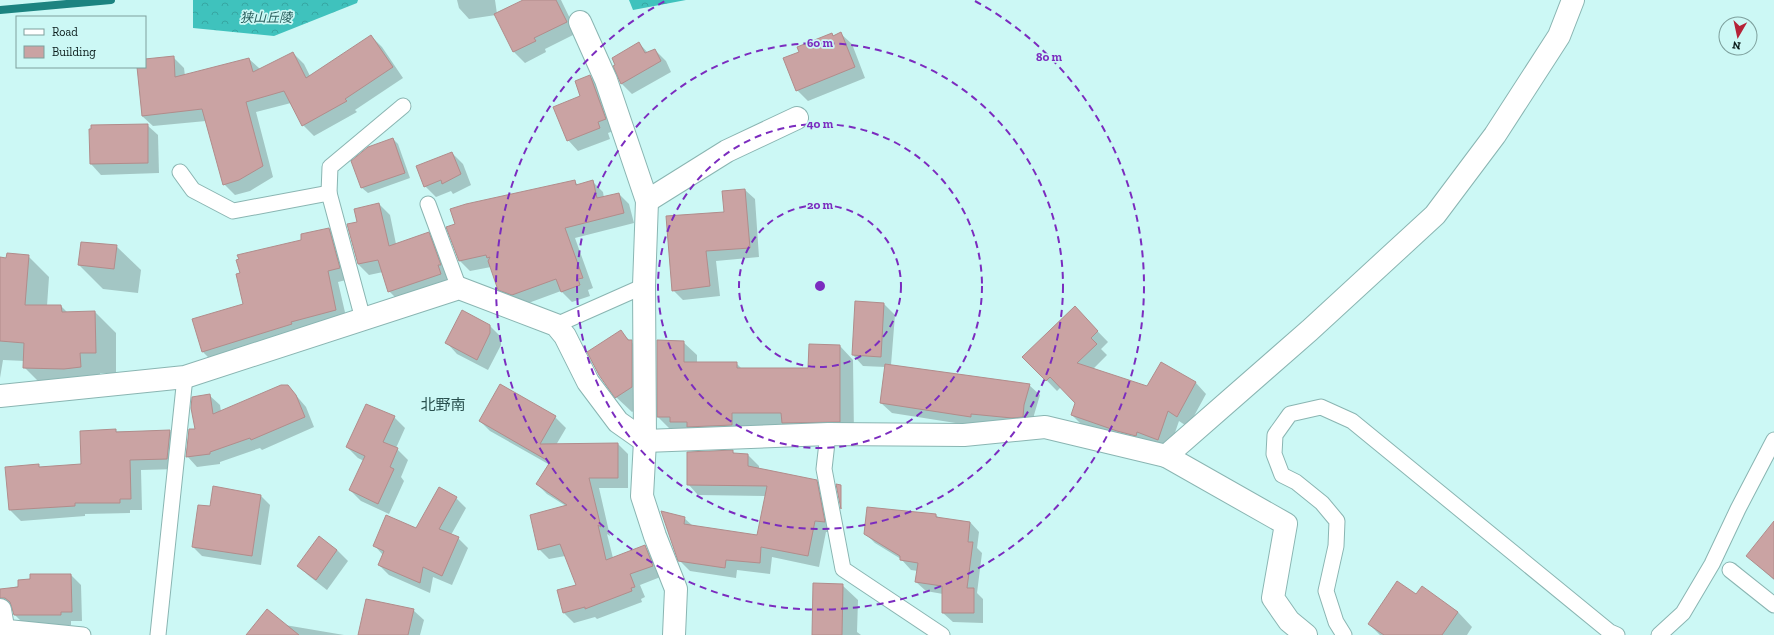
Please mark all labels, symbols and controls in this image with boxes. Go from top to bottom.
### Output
park label: 狭山丘陵 [240,10,294,25]
legend [16,16,146,68]
north arrow [1718,16,1758,56]
text: Road [52,25,78,39]
text: 60 m [807,36,834,50]
text: N [1731,38,1742,52]
text: Building [52,45,96,59]
text: 80 m [1036,50,1063,64]
text: 40 m [807,117,834,131]
text: 20 m [807,198,834,212]
centre of rings [813,279,827,293]
district label: 北野南 [420,396,466,414]

